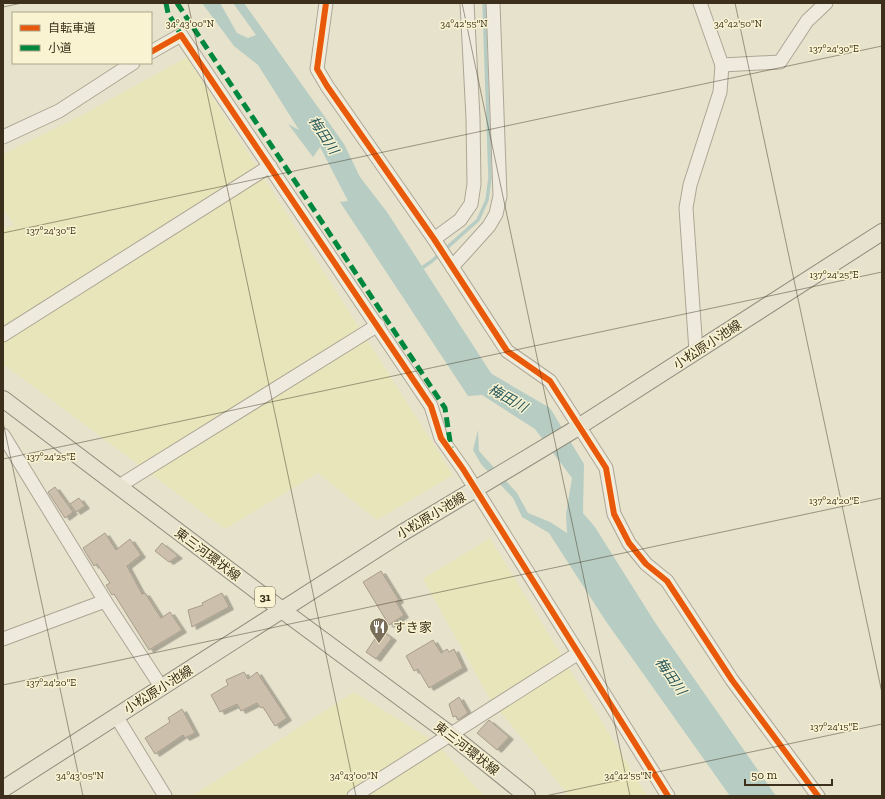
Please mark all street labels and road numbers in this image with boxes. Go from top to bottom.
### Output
street label: 小松原小池線 [670,317,744,372]
street label: 小松原小池線 [394,489,469,542]
street label: 東三河環状線 [172,525,243,584]
road number: 31 [255,587,275,607]
street label: 小松原小池線 [121,662,195,716]
street label: 東三河環状線 [431,718,502,778]

